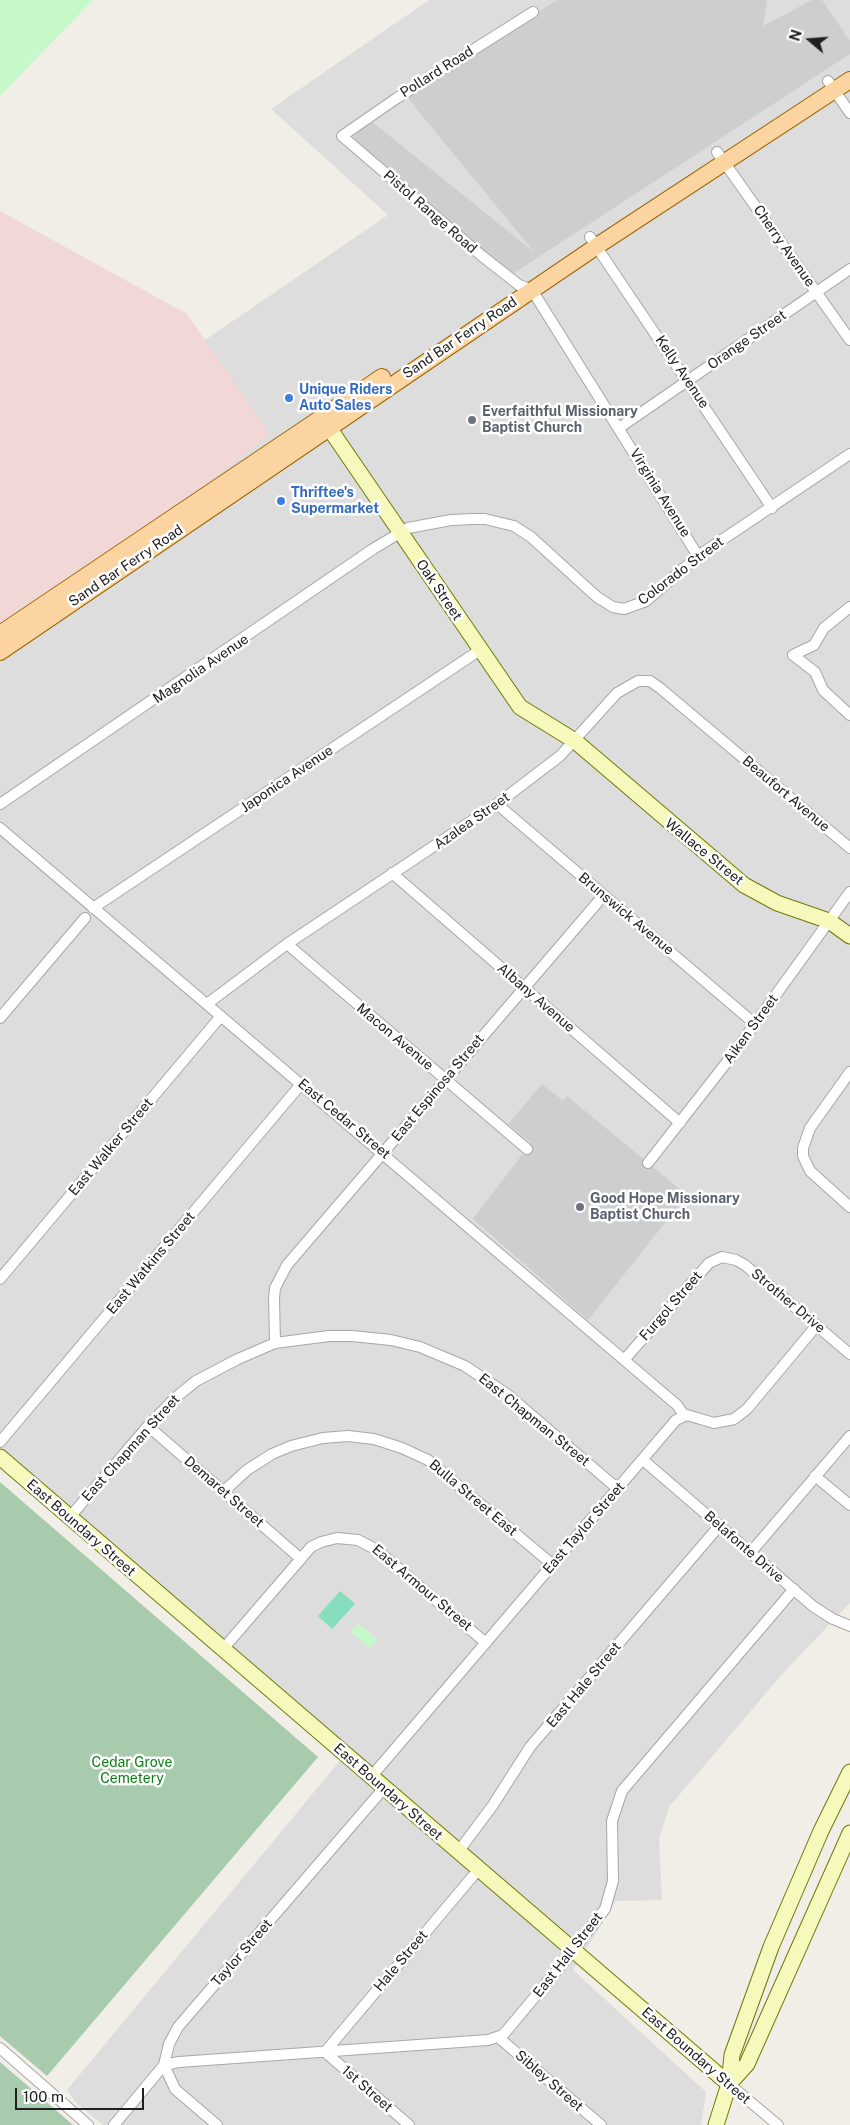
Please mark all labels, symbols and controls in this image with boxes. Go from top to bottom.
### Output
north arrow [785,15,835,65]
text: N [786,28,805,43]
street label: Pollard Road [397,43,477,101]
street label: Pistol Range Road [380,167,480,257]
street label: Cherry Avenue [750,202,818,290]
street label: Sand Bar Ferry Road [400,294,520,382]
street label: Orange Street [705,307,789,373]
street label: Kelly Avenue [652,332,712,412]
place label: Unique Riders Auto Sales [299,382,392,414]
marker: Unique Riders Auto Sales [283,392,295,404]
place label: Everfaithful Missionary Baptist Church [482,404,638,437]
marker: Everfaithful Missionary Baptist Church [466,414,478,426]
street label: Virginia Avenue [626,446,694,540]
place label: Thriftee's Supermarket [291,485,379,518]
marker: Thriftee's Supermarket [275,495,287,507]
street label: Sand Bar Ferry Road [66,522,186,610]
street label: Colorado Street [635,533,727,609]
street label: Oak Street [412,556,466,624]
street label: Magnolia Avenue [150,631,252,707]
street label: Japonica Avenue [238,742,336,816]
street label: Beaufort Avenue [739,753,833,835]
street label: Azalea Street [431,789,513,853]
street label: Wallace Street [661,815,747,889]
street label: Brunswick Avenue [575,869,677,959]
street label: Albany Avenue [494,960,578,1036]
street label: Aiken Street [720,991,782,1067]
street label: Macon Avenue [353,1000,437,1074]
street label: East Espinosa Street [388,1031,488,1145]
street label: East Cedar Street [294,1075,394,1163]
street label: East Walker Street [65,1095,157,1199]
place label: Good Hope Missionary Baptist Church [590,1191,740,1224]
marker: Good Hope Missionary Baptist Church [574,1201,586,1213]
street label: East Watkins Street [103,1208,199,1318]
street label: Strother Drive [748,1265,828,1337]
street label: Furgol Street [636,1268,706,1344]
street label: East Chapman Street [475,1370,593,1470]
street label: East Chapman Street [79,1391,183,1505]
street label: Demaret Street [181,1453,267,1531]
street label: Bulla Street East [426,1456,520,1540]
street label: East Boundary Street [23,1476,139,1580]
street label: East Taylor Street [540,1479,628,1577]
street label: Belafonte Drive [701,1508,787,1586]
street label: East Armour Street [369,1541,475,1635]
street label: East Hale Street [543,1639,625,1731]
street label: East Boundary Street [330,1740,446,1844]
park label: Cedar Grove Cemetery [92,1755,172,1788]
street label: East Hall Street [530,1909,606,2001]
street label: Taylor Street [208,1916,276,1990]
street label: Hale Street [371,1927,431,1995]
street label: East Boundary Street [638,2004,754,2108]
street label: Sibley Street [511,2047,587,2115]
street label: 1st Street [338,2062,396,2116]
scale bar [18,2078,146,2110]
text: 100 m [23,2088,64,2105]

